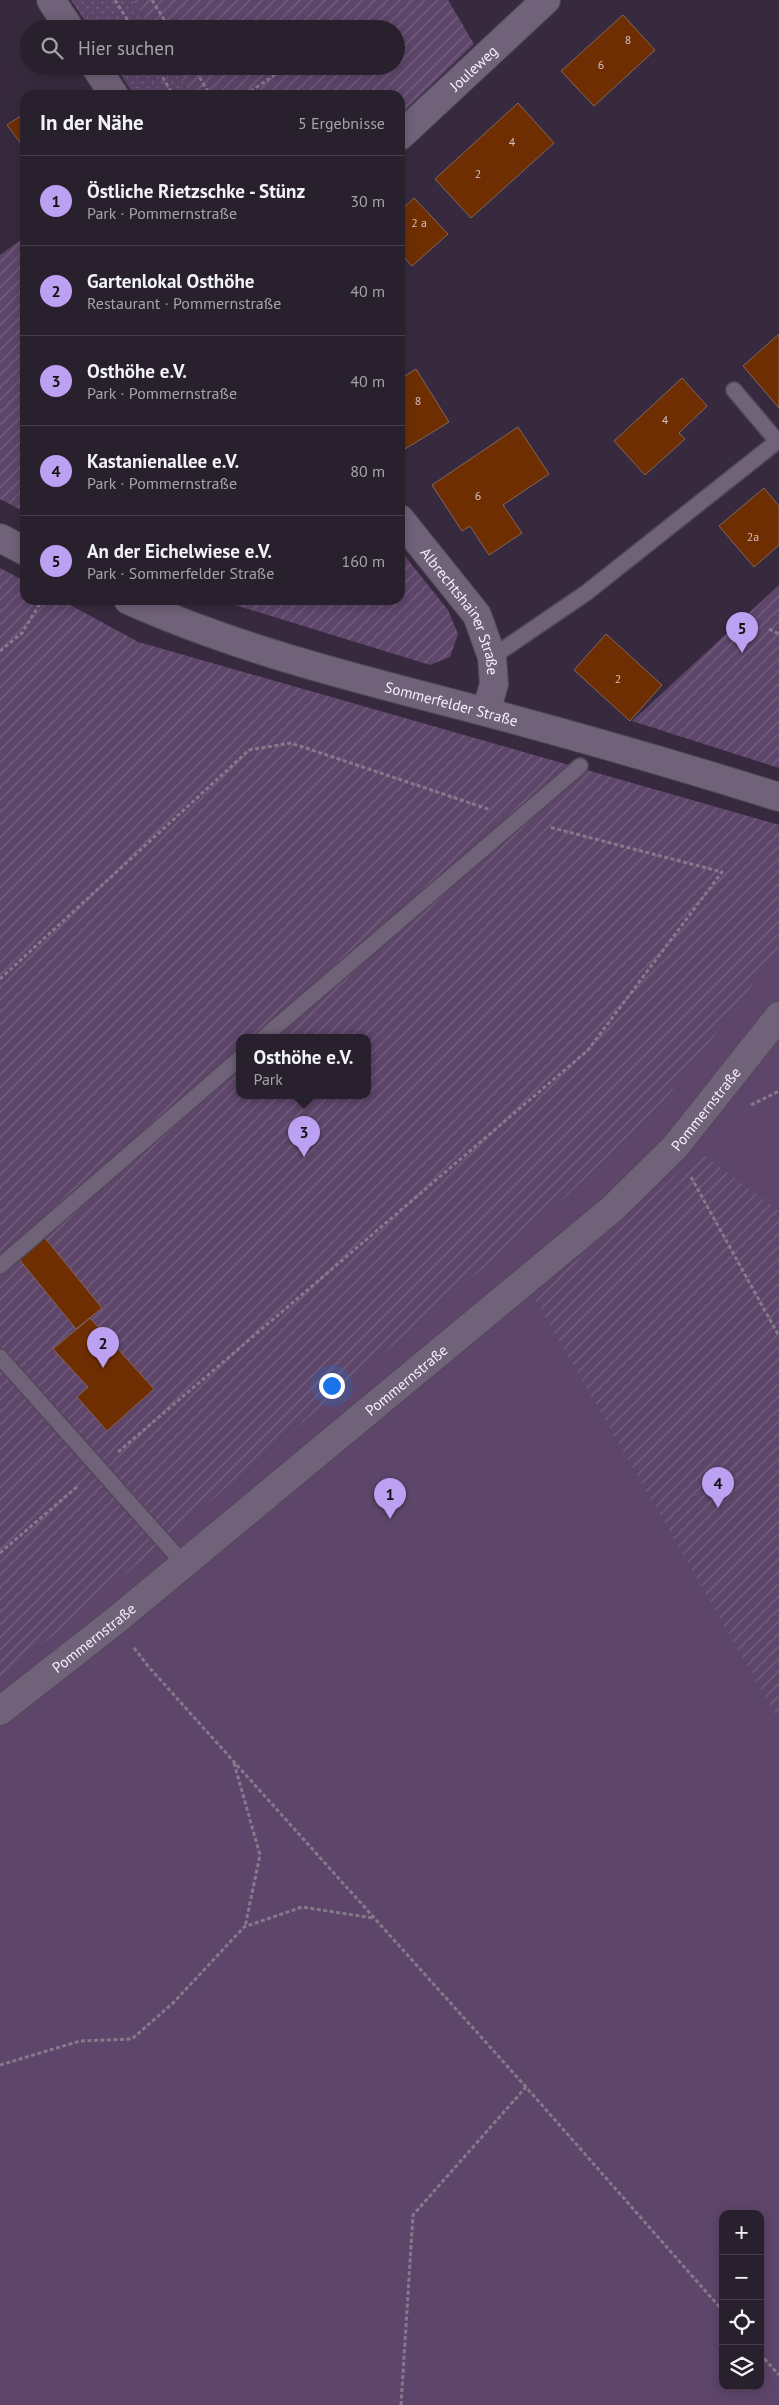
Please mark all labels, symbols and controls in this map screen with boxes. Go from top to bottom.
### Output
search box [20,20,405,75]
house number: 8 [625,32,631,47]
icon: search [38,34,66,62]
text: Hier suchen [78,36,174,60]
street label: Jouleweg [444,41,501,96]
house number: 6 [598,57,604,72]
text: In der Nähe [40,109,144,136]
text: 5 Ergebnisse [298,113,385,133]
house number: 4 [509,134,516,149]
house number: 2 [475,166,481,181]
text: Östliche Rietzschke - Stünz [87,179,305,203]
text: 1 [51,191,61,211]
text: 30 m [350,191,385,211]
text: Park · Pommernstraße [87,203,237,223]
house number: 2 a [411,215,427,230]
text: Gartenlokal Osthöhe [87,269,254,293]
text: 2 [51,281,61,301]
text: 40 m [350,281,385,301]
text: Restaurant · Pommernstraße [87,293,281,313]
text: Osthöhe e.V. [87,359,187,383]
text: 3 [51,371,61,391]
text: 40 m [350,371,385,391]
text: Park · Pommernstraße [87,383,237,403]
house number: 8 [415,393,421,408]
house number: 4 [662,412,669,427]
text: Kastanienallee e.V. [87,449,239,473]
text: 4 [51,461,61,481]
text: 80 m [350,461,385,481]
text: Park · Pommernstraße [87,473,237,493]
house number: 6 [475,488,481,503]
house number: 2a [747,529,759,544]
text: An der Eichelwiese e.V. [87,539,272,563]
street label: Albrechtshainer Straße [417,543,503,676]
text: 5 [51,551,61,571]
text: 160 m [342,551,385,571]
text: Park · Sommerfelder Straße [87,563,274,583]
pin: 5 [726,612,758,653]
house number: 2 [615,671,621,686]
street label: Sommerfelder Straße [383,677,520,730]
popup [236,1034,371,1099]
text: Osthöhe e.V. [254,1045,353,1069]
street label: Pommernstraße [666,1063,745,1154]
text: Park [254,1069,283,1089]
pin: 3 [288,1116,320,1157]
pin: 2 [87,1327,119,1368]
street label: Pommernstraße [361,1340,451,1420]
your location [319,1373,345,1399]
pin: 4 [702,1467,734,1508]
pin: 1 [374,1478,406,1519]
street label: Pommernstraße [48,1598,139,1676]
map controls [719,2210,764,2390]
button: + [719,2210,764,2255]
button: − [719,2255,764,2300]
button: locate [719,2300,764,2345]
button: layers [719,2345,764,2390]

